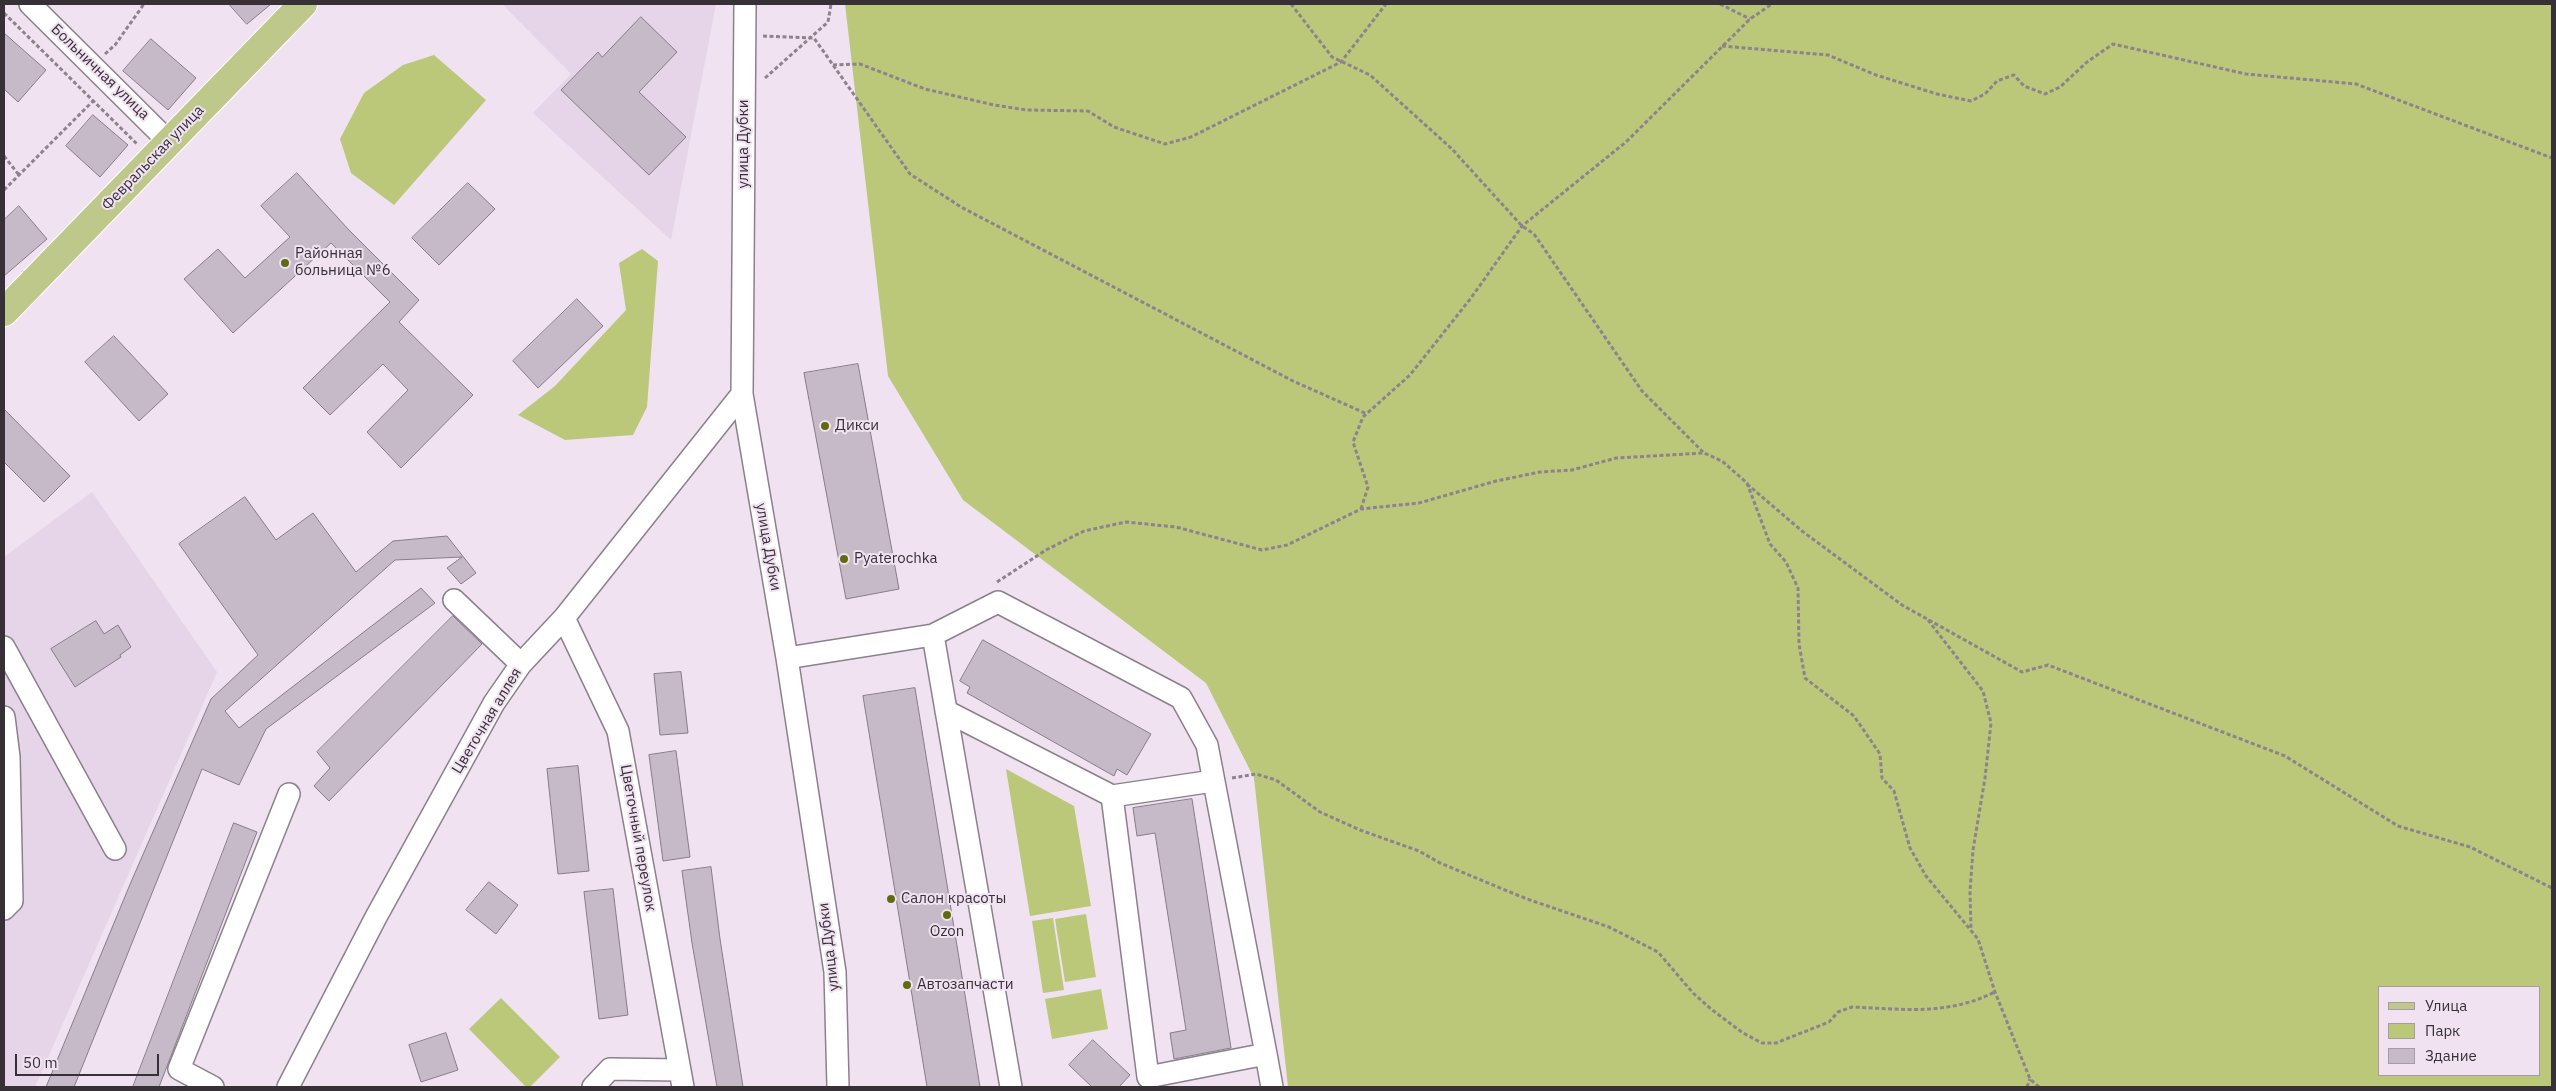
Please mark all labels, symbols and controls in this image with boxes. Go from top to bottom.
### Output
street label: Больничная улица [47,20,153,124]
street label: улица Дубки [735,100,753,188]
street label: Февральская улица [98,102,208,214]
place label: Районная больница №6 [295,245,391,280]
marker: Районная больница №6 [279,257,291,269]
place label: Дикси [835,417,879,435]
marker: Дикси [819,420,831,432]
street label: улица Дубки [751,502,785,592]
place label: Pyaterochka [854,550,938,568]
marker: Pyaterochka [838,553,850,565]
street label: Цветочная аллея [448,665,526,777]
street label: Цветочный переулок [616,763,660,913]
place label: Салон красоты [901,890,1006,908]
marker: Салон красоты [885,893,897,905]
street label: улица Дубки [815,902,843,992]
marker: Ozon [941,909,953,921]
place label: Ozon [930,923,964,941]
place label: Автозапчасти [917,976,1014,994]
marker: Автозапчасти [901,979,913,991]
legend [2378,986,2541,1076]
text: Улица [2425,996,2467,1015]
text: Парк [2425,1021,2460,1040]
scale bar [18,1044,161,1076]
text: Здание [2425,1046,2477,1065]
text: 50 m [23,1053,58,1072]

